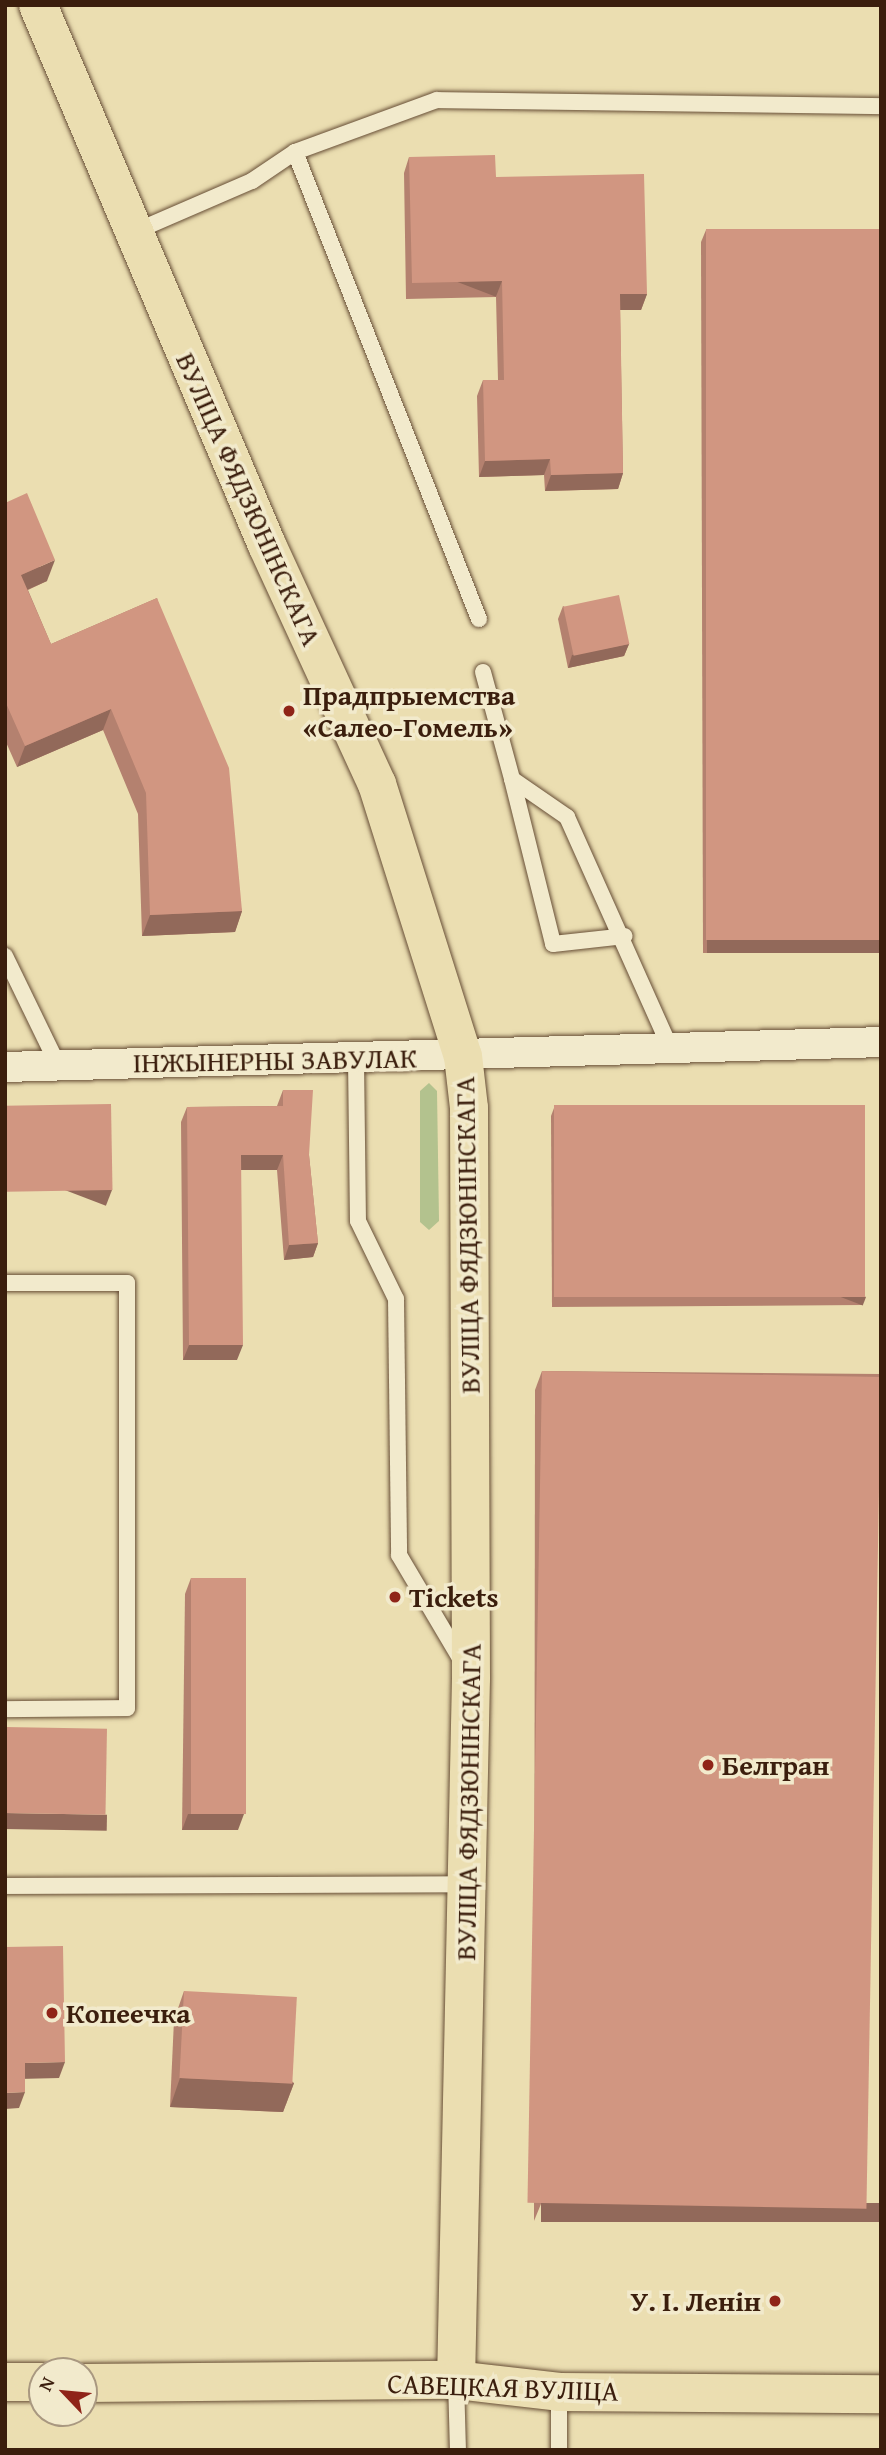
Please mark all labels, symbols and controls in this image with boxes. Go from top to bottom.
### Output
street label: ВУЛІЦА ФЯДЗЮНІНСКАГА [169,347,329,651]
place label: Прадпрыемства «Салео-Гомель» [303,678,515,744]
marker: Прадпрыемства «Салео-Гомель» [281,703,297,719]
street label: ІНЖЫНЕРНЫ ЗАВУЛАК [133,1041,417,1079]
street label: ВУЛІЦА ФЯДЗЮНІНСКАГА [447,1076,487,1394]
place label: Tickets [409,1580,498,1614]
marker: Tickets [387,1589,403,1605]
street label: ВУЛІЦА ФЯДЗЮНІНСКАГА [448,1643,488,1961]
place label: Белгран [722,1748,829,1782]
marker: Белгран [700,1757,716,1773]
place label: Копеечка [66,1996,191,2030]
marker: Копеечка [44,2005,60,2021]
place label: У. І. Ленін [631,2284,761,2318]
marker: У. І. Ленін [767,2293,783,2309]
north arrow [28,2357,98,2427]
street label: САВЕЦКАЯ ВУЛІЦА [387,2366,619,2408]
text: N [31,2372,61,2396]

